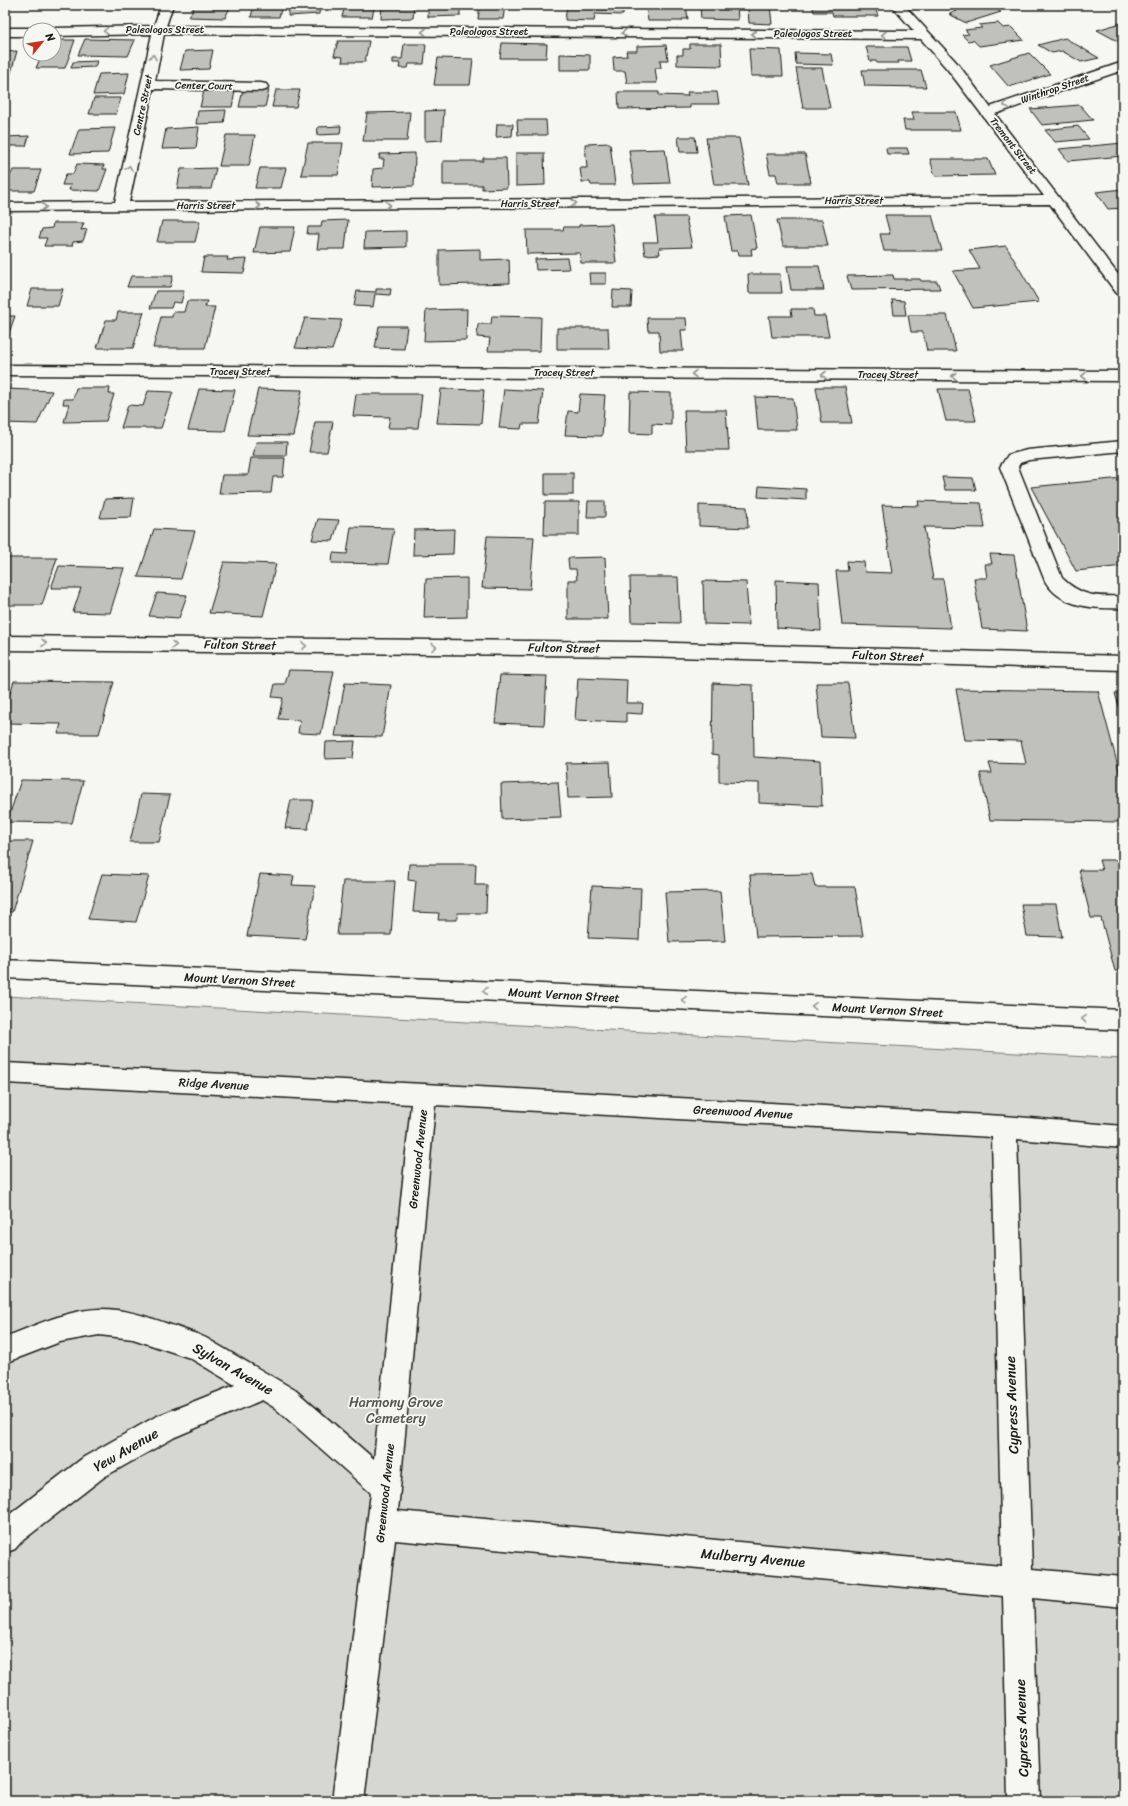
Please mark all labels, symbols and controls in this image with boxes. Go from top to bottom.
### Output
street label: Paleologos Street [126,21,205,39]
north arrow [22,22,62,62]
street label: Paleologos Street [450,23,529,41]
street label: Paleologos Street [774,25,853,43]
one-way arrow [103,27,109,35]
text: N [40,28,61,46]
one-way arrow [421,28,427,36]
one-way arrow [621,29,627,37]
one-way arrow [751,30,757,38]
one-way arrow [881,30,887,39]
one-way arrow [149,54,157,61]
street label: Winthrop Street [1018,69,1092,109]
street label: Centre Street [128,72,158,137]
street label: Center Court [175,76,234,96]
one-way arrow [1003,101,1010,109]
street label: Tremont Street [985,113,1042,179]
one-way arrow [125,165,133,172]
street label: Harris Street [825,192,884,210]
street label: Harris Street [501,195,560,213]
street label: Harris Street [177,197,236,215]
one-way arrow [571,199,577,207]
one-way arrow [385,201,391,209]
one-way arrow [255,202,261,210]
one-way arrow [41,203,47,211]
street label: Tracey Street [210,363,271,381]
street label: Tracey Street [534,364,595,382]
street label: Tracey Street [858,366,919,384]
one-way arrow [691,370,697,378]
one-way arrow [821,371,827,379]
one-way arrow [951,372,957,380]
one-way arrow [1081,372,1087,380]
street label: Fulton Street [204,633,277,657]
street label: Fulton Street [528,636,601,660]
one-way arrow [41,639,47,647]
one-way arrow [171,640,177,649]
one-way arrow [301,642,307,650]
one-way arrow [431,643,437,651]
street label: Fulton Street [852,644,925,668]
street label: Mount Vernon Street [184,966,296,994]
street label: Mount Vernon Street [508,981,620,1009]
one-way arrow [482,987,488,995]
one-way arrow [681,996,687,1005]
street label: Mount Vernon Street [832,996,944,1024]
one-way arrow [811,1002,817,1011]
one-way arrow [1081,1014,1087,1023]
street label: Ridge Avenue [178,1071,250,1097]
street label: Greenwood Avenue [693,1098,793,1126]
street label: Greenwood Avenue [402,1108,434,1210]
street label: Sylvan Avenue [188,1336,278,1402]
street label: Cypress Avenue [998,1356,1026,1454]
park label: Harmony Grove Cemetery [349,1390,443,1431]
street label: Yew Avenue [89,1421,163,1479]
street label: Greenwood Avenue [369,1442,401,1544]
street label: Mulberry Avenue [700,1541,806,1575]
street label: Cypress Avenue [1008,1679,1036,1777]

